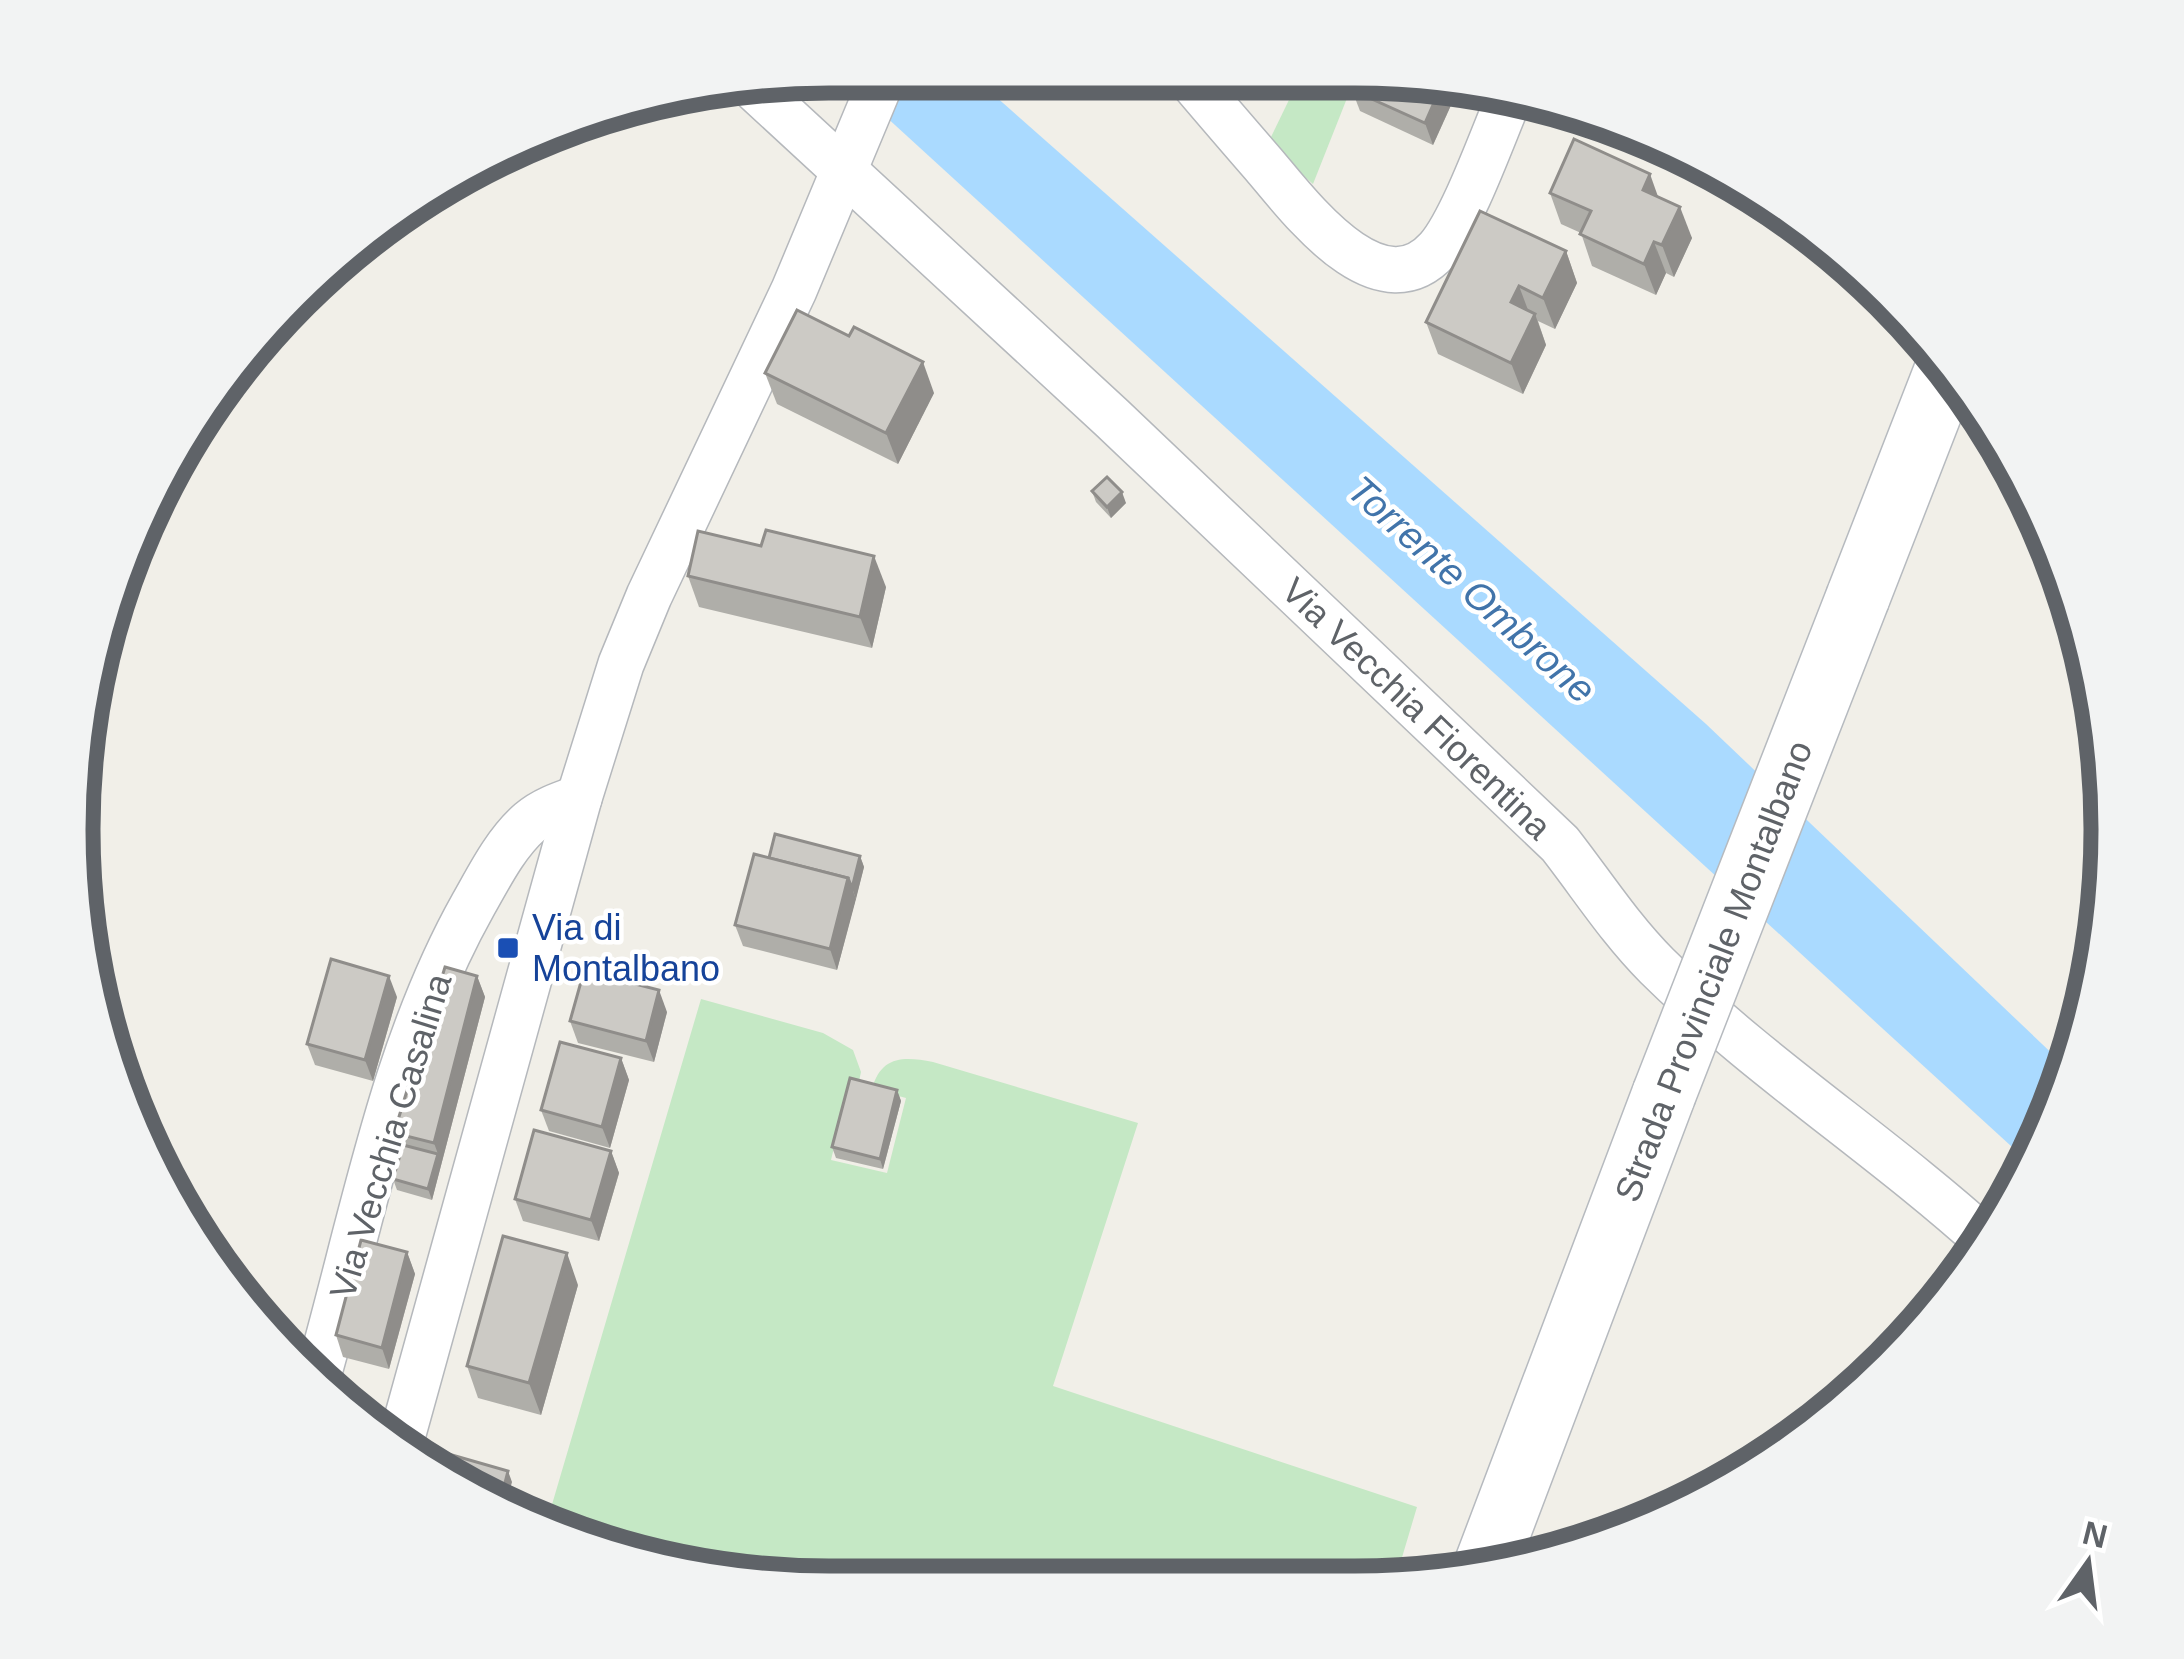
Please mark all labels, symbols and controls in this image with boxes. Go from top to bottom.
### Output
water label: Torrente Ombrone [1339,467,1604,711]
street label: Via Vecchia Fiorentina [1274,569,1560,848]
street label: Strada Provinciale Montalbano [1606,735,1820,1207]
place label: Via di Montalbano [532,907,720,989]
marker: Via di Montalbano [495,935,521,961]
street label: Via Vecchia Casalina [322,968,460,1304]
north arrow [2028,1503,2148,1623]
text: N [2079,1514,2111,1555]

